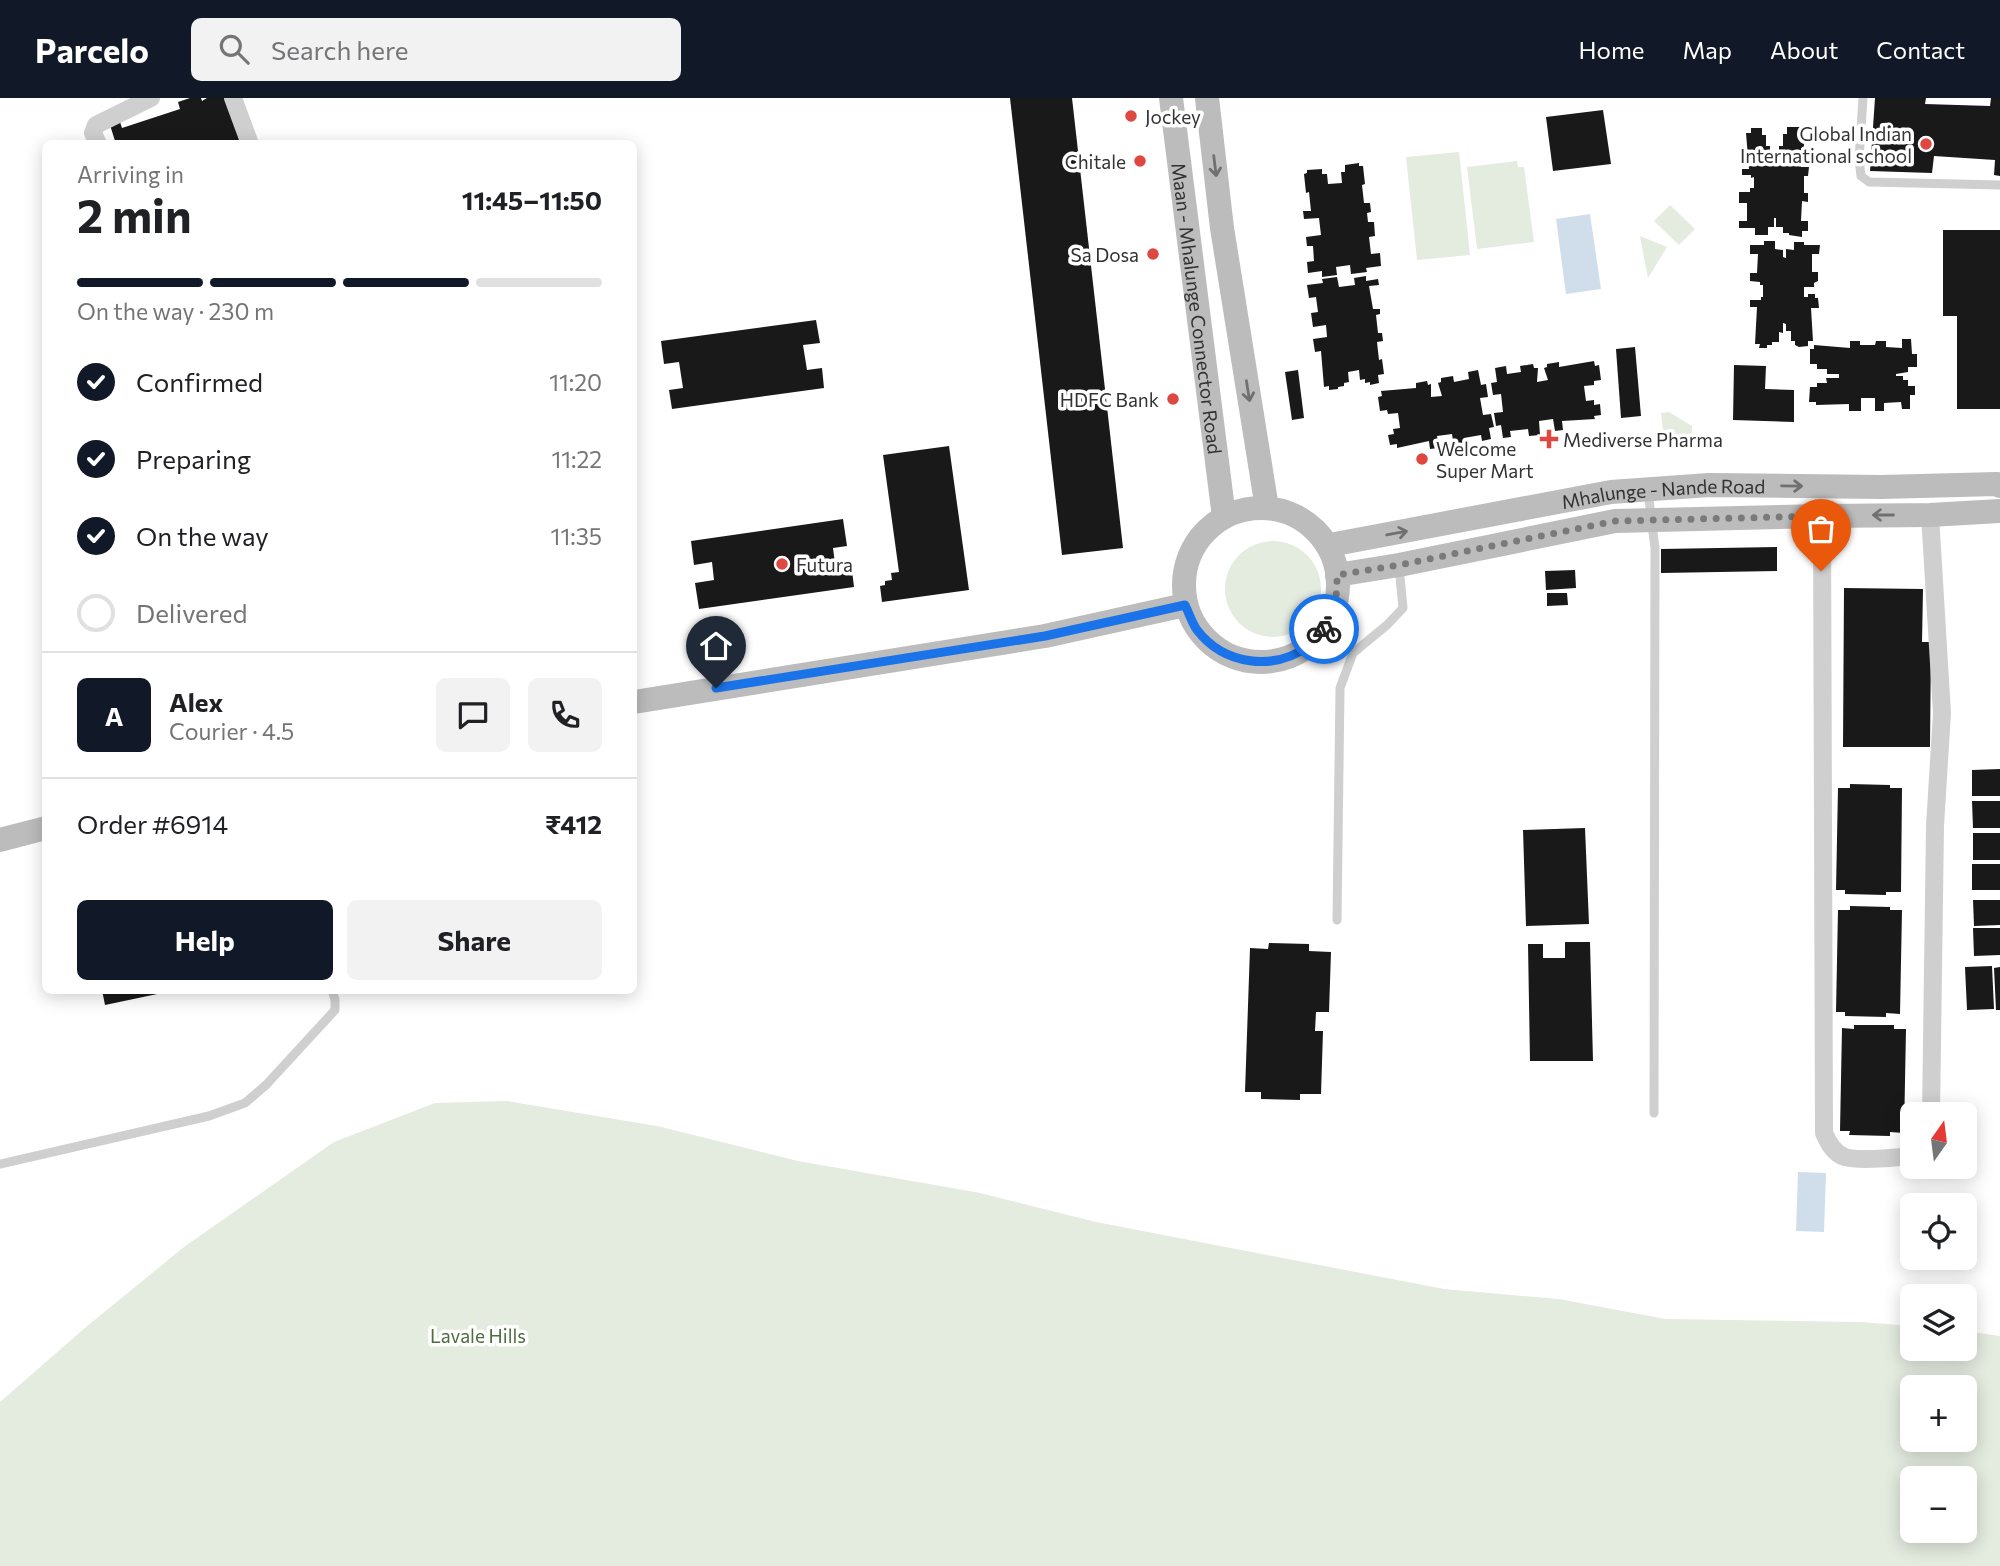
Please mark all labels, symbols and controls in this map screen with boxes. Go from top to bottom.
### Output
search box [191,18,681,81]
text: Parcelo [35,29,149,70]
icon: search [215,30,253,68]
text: Search here [271,34,409,65]
text: Home [1579,35,1645,64]
text: Map [1683,35,1732,64]
text: About [1770,35,1838,64]
text: Contact [1876,35,1965,64]
place label: Jockey [1145,105,1201,128]
marker: Jockey [1123,108,1139,124]
place label: Global Indian International school [1740,122,1912,167]
marker: Global Indian International school [1918,136,1934,152]
place label: Chitale [1065,150,1126,173]
marker: Chitale [1132,153,1148,169]
one-way arrow [1209,154,1222,177]
text: Arriving in [77,160,184,188]
street label: Maan - Mhalunge Connector Road [1168,161,1227,455]
text: 11:45–11:50 [462,184,602,215]
text: 2 min [77,186,192,242]
place label: Sa Dosa [1071,243,1139,266]
marker: Sa Dosa [1145,246,1161,262]
text: On the way · 230 m [77,297,274,325]
icon: check [77,363,115,401]
text: Confirmed [136,366,263,397]
text: 11:20 [549,368,602,396]
one-way arrow [1242,379,1255,402]
place label: HDFC Bank [1060,388,1159,411]
marker: HDFC Bank [1165,391,1181,407]
place label: Mediverse Pharma [1563,428,1723,451]
marker: Mediverse Pharma [1541,431,1557,447]
place label: Welcome Super Mart [1436,437,1534,482]
icon: check [77,440,115,478]
text: Preparing [136,443,251,474]
text: 11:22 [551,445,602,473]
marker: Welcome Super Mart [1414,451,1430,467]
street label: Mhalunge - Nande Road [1559,473,1765,513]
one-way arrow [1780,479,1803,493]
pin [1791,499,1851,571]
one-way arrow [1872,508,1895,522]
icon: bag [1802,510,1840,548]
icon: check [77,517,115,555]
text: On the way [136,520,269,551]
text: 11:35 [551,522,602,550]
one-way arrow [1385,526,1408,539]
place label: Futura [796,553,853,576]
marker: Futura [774,556,790,572]
courier [1289,594,1359,664]
text: Delivered [136,597,247,628]
icon: bike [1305,610,1343,648]
pin [686,616,746,688]
icon: home [697,627,735,665]
button: chat [436,678,510,752]
button: phone [528,678,602,752]
text: Alex [169,686,223,717]
text: A [105,700,123,731]
text: Courier · 4.5 [169,717,294,745]
text: Order #6914 [77,808,228,839]
text: ₹412 [545,808,602,839]
button: Help [77,900,333,980]
button: Share [347,900,602,980]
north arrow [1900,1102,1978,1180]
map controls [1900,1102,1977,1543]
button: locate [1900,1193,1977,1270]
button: layers [1900,1284,1977,1361]
park label: Lavale Hills [430,1324,526,1347]
button: + [1900,1375,1977,1452]
button: − [1900,1466,1977,1543]

